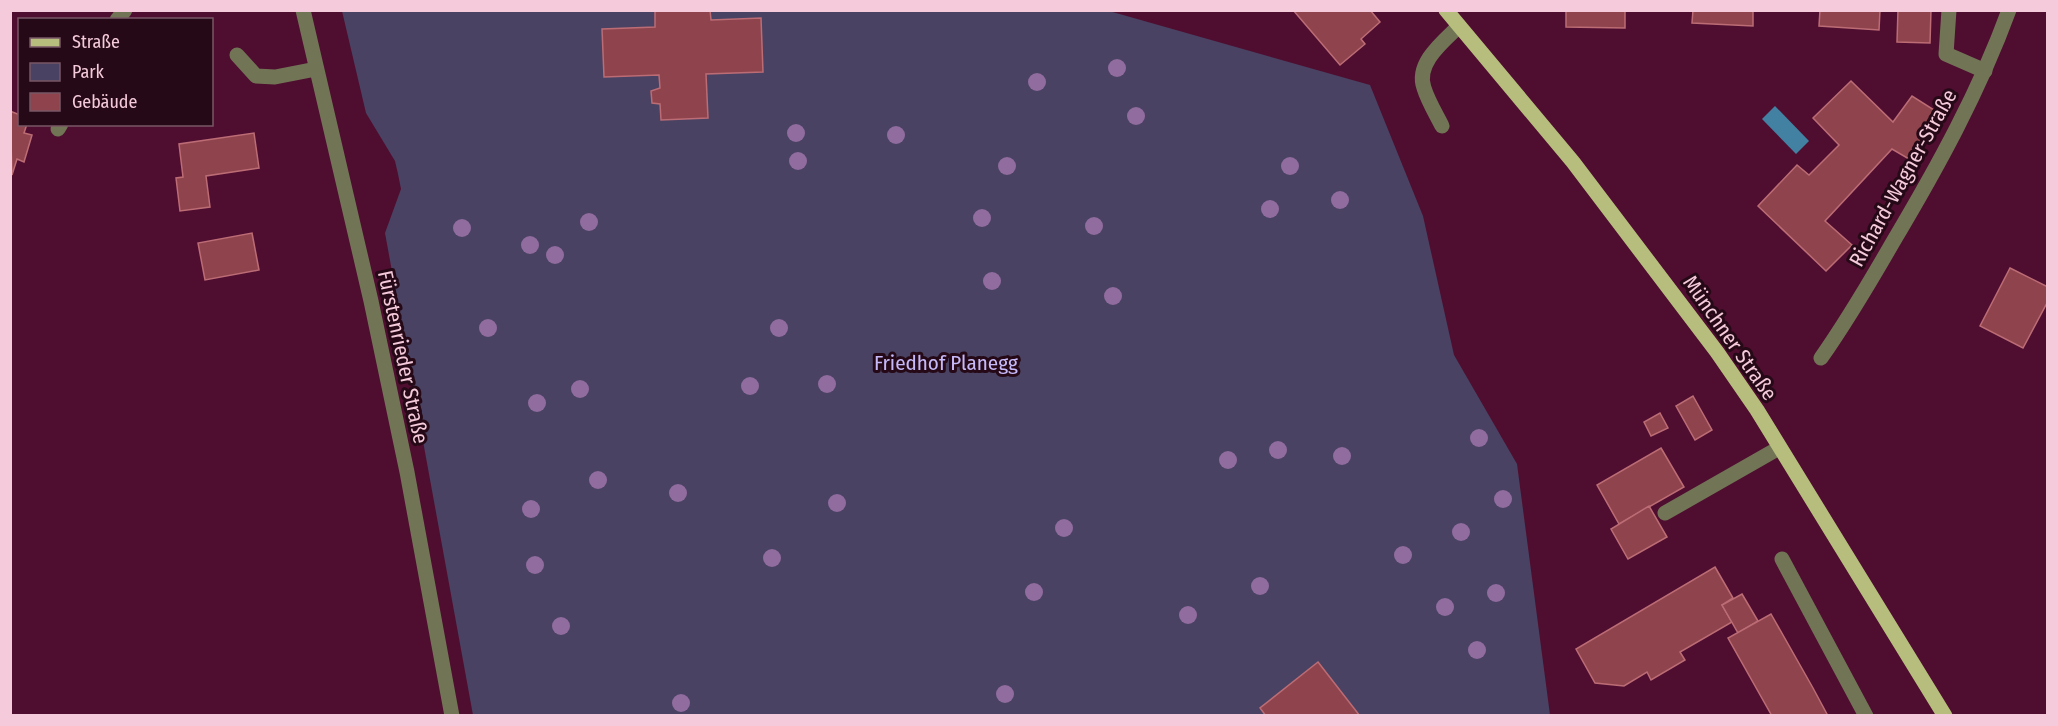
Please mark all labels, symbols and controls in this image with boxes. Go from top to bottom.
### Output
legend [18,18,213,126]
text: Straße [72,31,120,53]
text: Park [72,61,105,83]
street label: Richard-Wagner-Straße [1843,85,1963,271]
text: Gebäude [72,91,138,113]
street label: Fürstenrieder Straße [372,268,434,446]
street label: Münchner Straße [1677,270,1783,406]
park label: Friedhof Planegg [874,350,1018,376]

